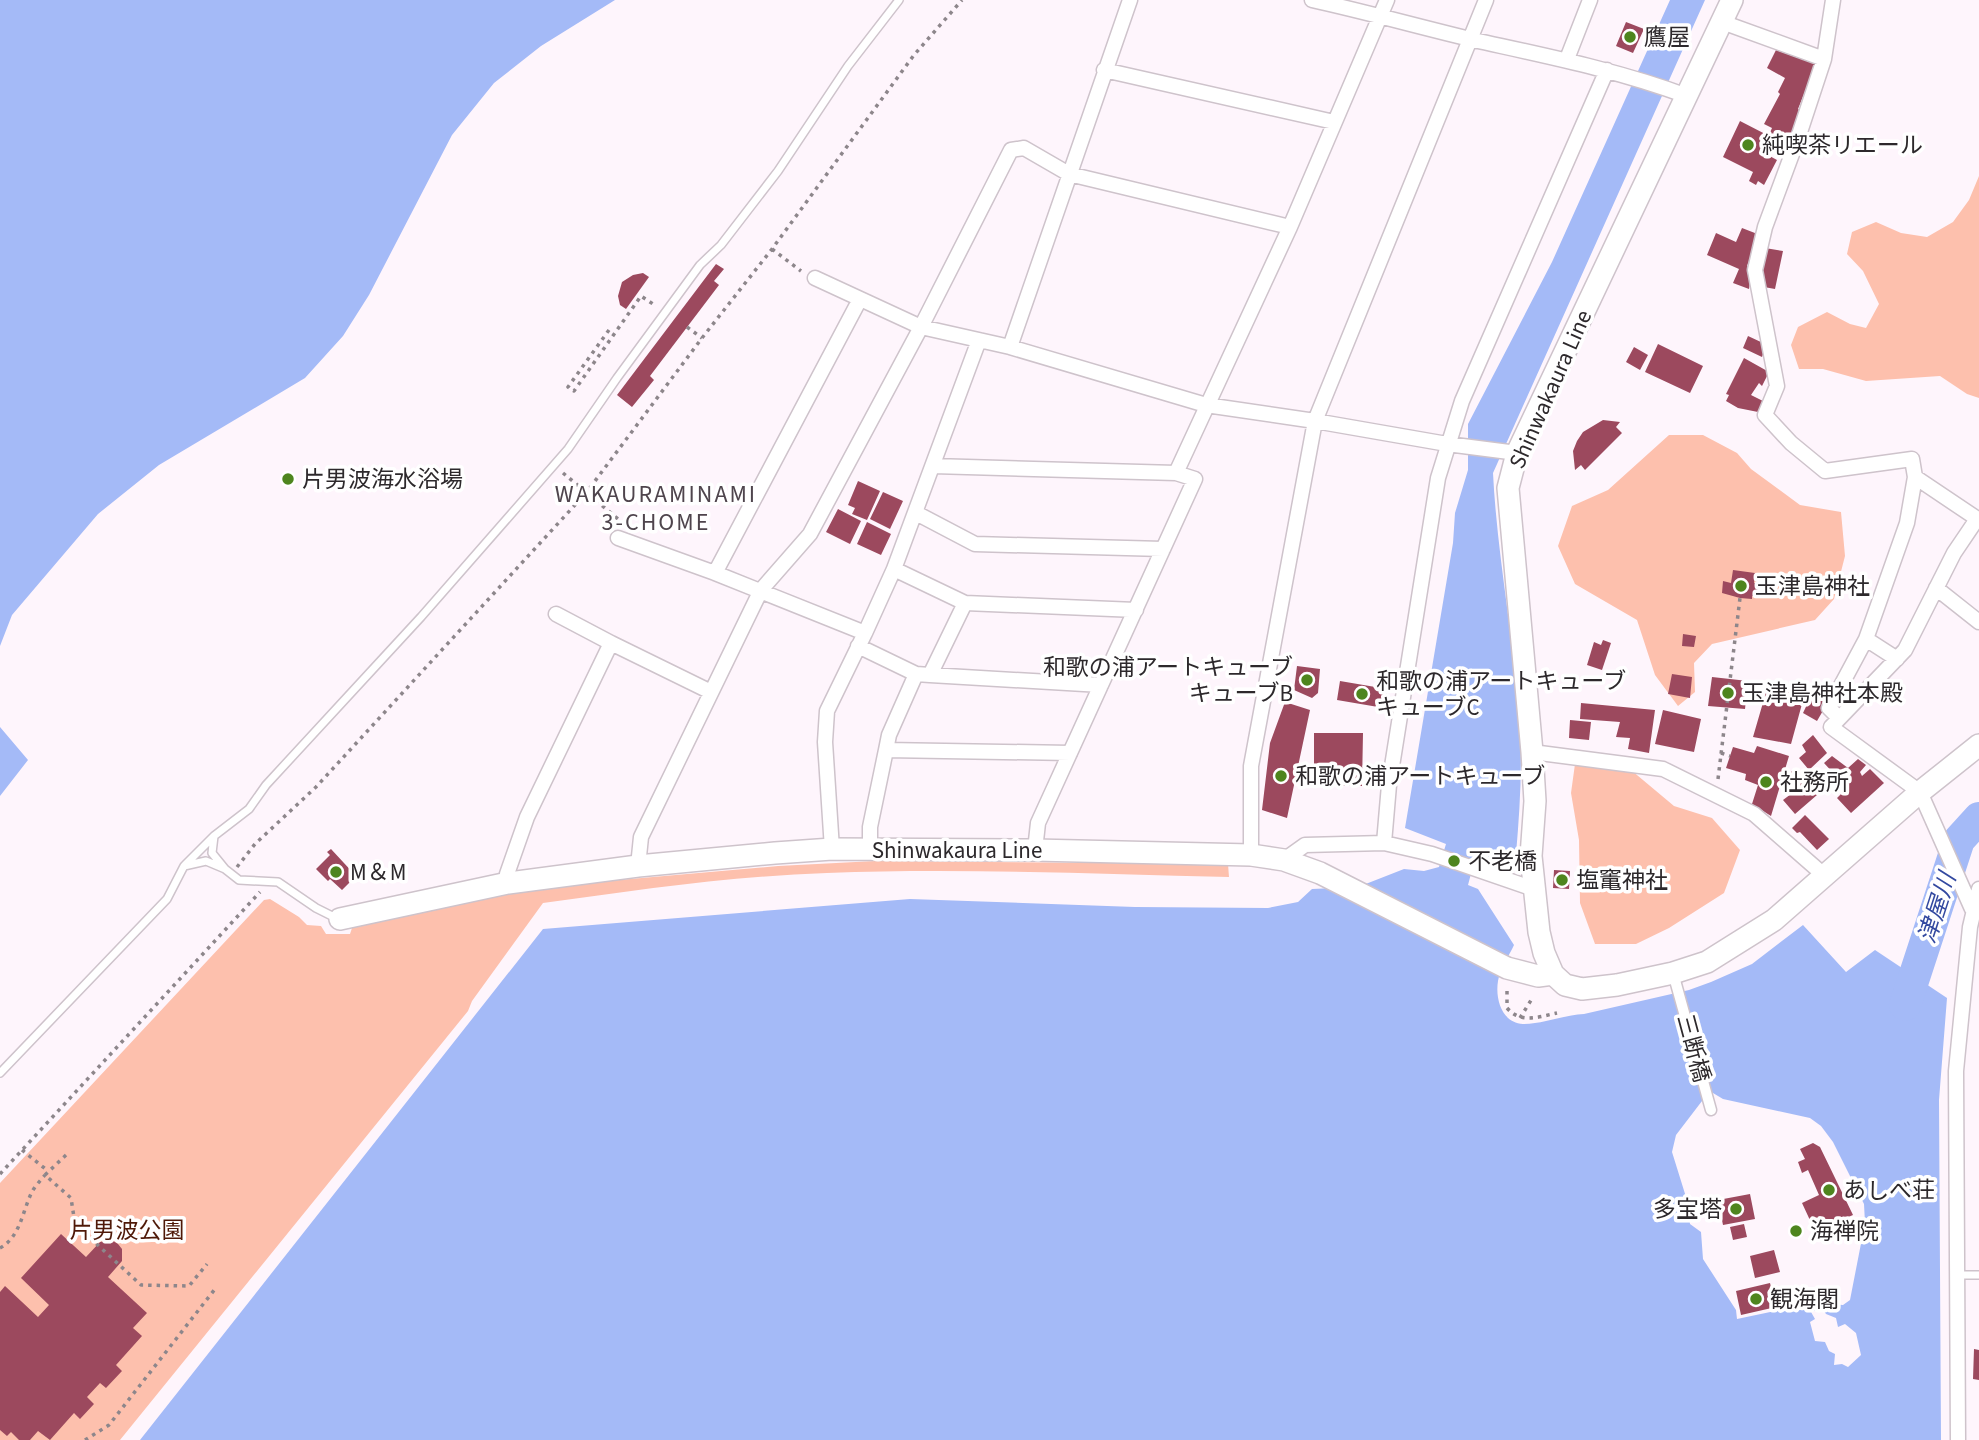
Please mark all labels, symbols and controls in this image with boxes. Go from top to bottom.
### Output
place label: 鷹屋 [1644,21,1690,54]
marker: 鷹屋 [1622,29,1638,45]
place label: 純喫茶リエール [1762,129,1923,162]
marker: 純喫茶リエール [1740,137,1756,153]
street label: Shinwakaura Line [1501,305,1600,474]
place label: 片男波海水浴場 [302,463,463,496]
marker: 片男波海水浴場 [280,471,296,487]
district label: WAKAURAMINAMI 3-CHOME [555,477,757,540]
place label: 玉津島神社 [1755,570,1870,603]
marker: 玉津島神社 [1733,578,1749,594]
place label: 和歌の浦アートキューブ キューブB [1043,651,1293,710]
place label: 和歌の浦アートキューブ キューブC [1376,665,1626,724]
marker: 和歌の浦アートキューブ キューブB [1299,672,1315,688]
place label: 玉津島神社本殿 [1742,677,1903,710]
marker: 玉津島神社本殿 [1720,685,1736,701]
marker: 和歌の浦アートキューブ キューブC [1354,686,1370,702]
place label: 和歌の浦アートキューブ [1295,760,1545,793]
place label: 社務所 [1780,766,1849,799]
marker: 和歌の浦アートキューブ [1273,768,1289,784]
marker: 社務所 [1758,774,1774,790]
street label: Shinwakaura Line [872,834,1042,867]
place label: 不老橋 [1468,845,1537,878]
marker: 不老橋 [1446,853,1462,869]
place label: M＆M [350,856,406,889]
marker: M＆M [328,864,344,880]
place label: 塩竃神社 [1576,864,1668,897]
water label: 津屋川 [1910,866,1966,948]
marker: 塩竃神社 [1554,872,1570,888]
street label: 三断橋 [1669,1011,1718,1086]
place label: あしべ荘 [1843,1174,1935,1207]
marker: あしべ荘 [1821,1182,1837,1198]
place label: 多宝塔 [1653,1193,1722,1226]
marker: 多宝塔 [1728,1201,1744,1217]
park label: 片男波公園 [70,1214,185,1247]
place label: 海禅院 [1810,1215,1879,1248]
marker: 海禅院 [1788,1223,1804,1239]
place label: 観海閣 [1770,1283,1839,1316]
marker: 観海閣 [1748,1291,1764,1307]

